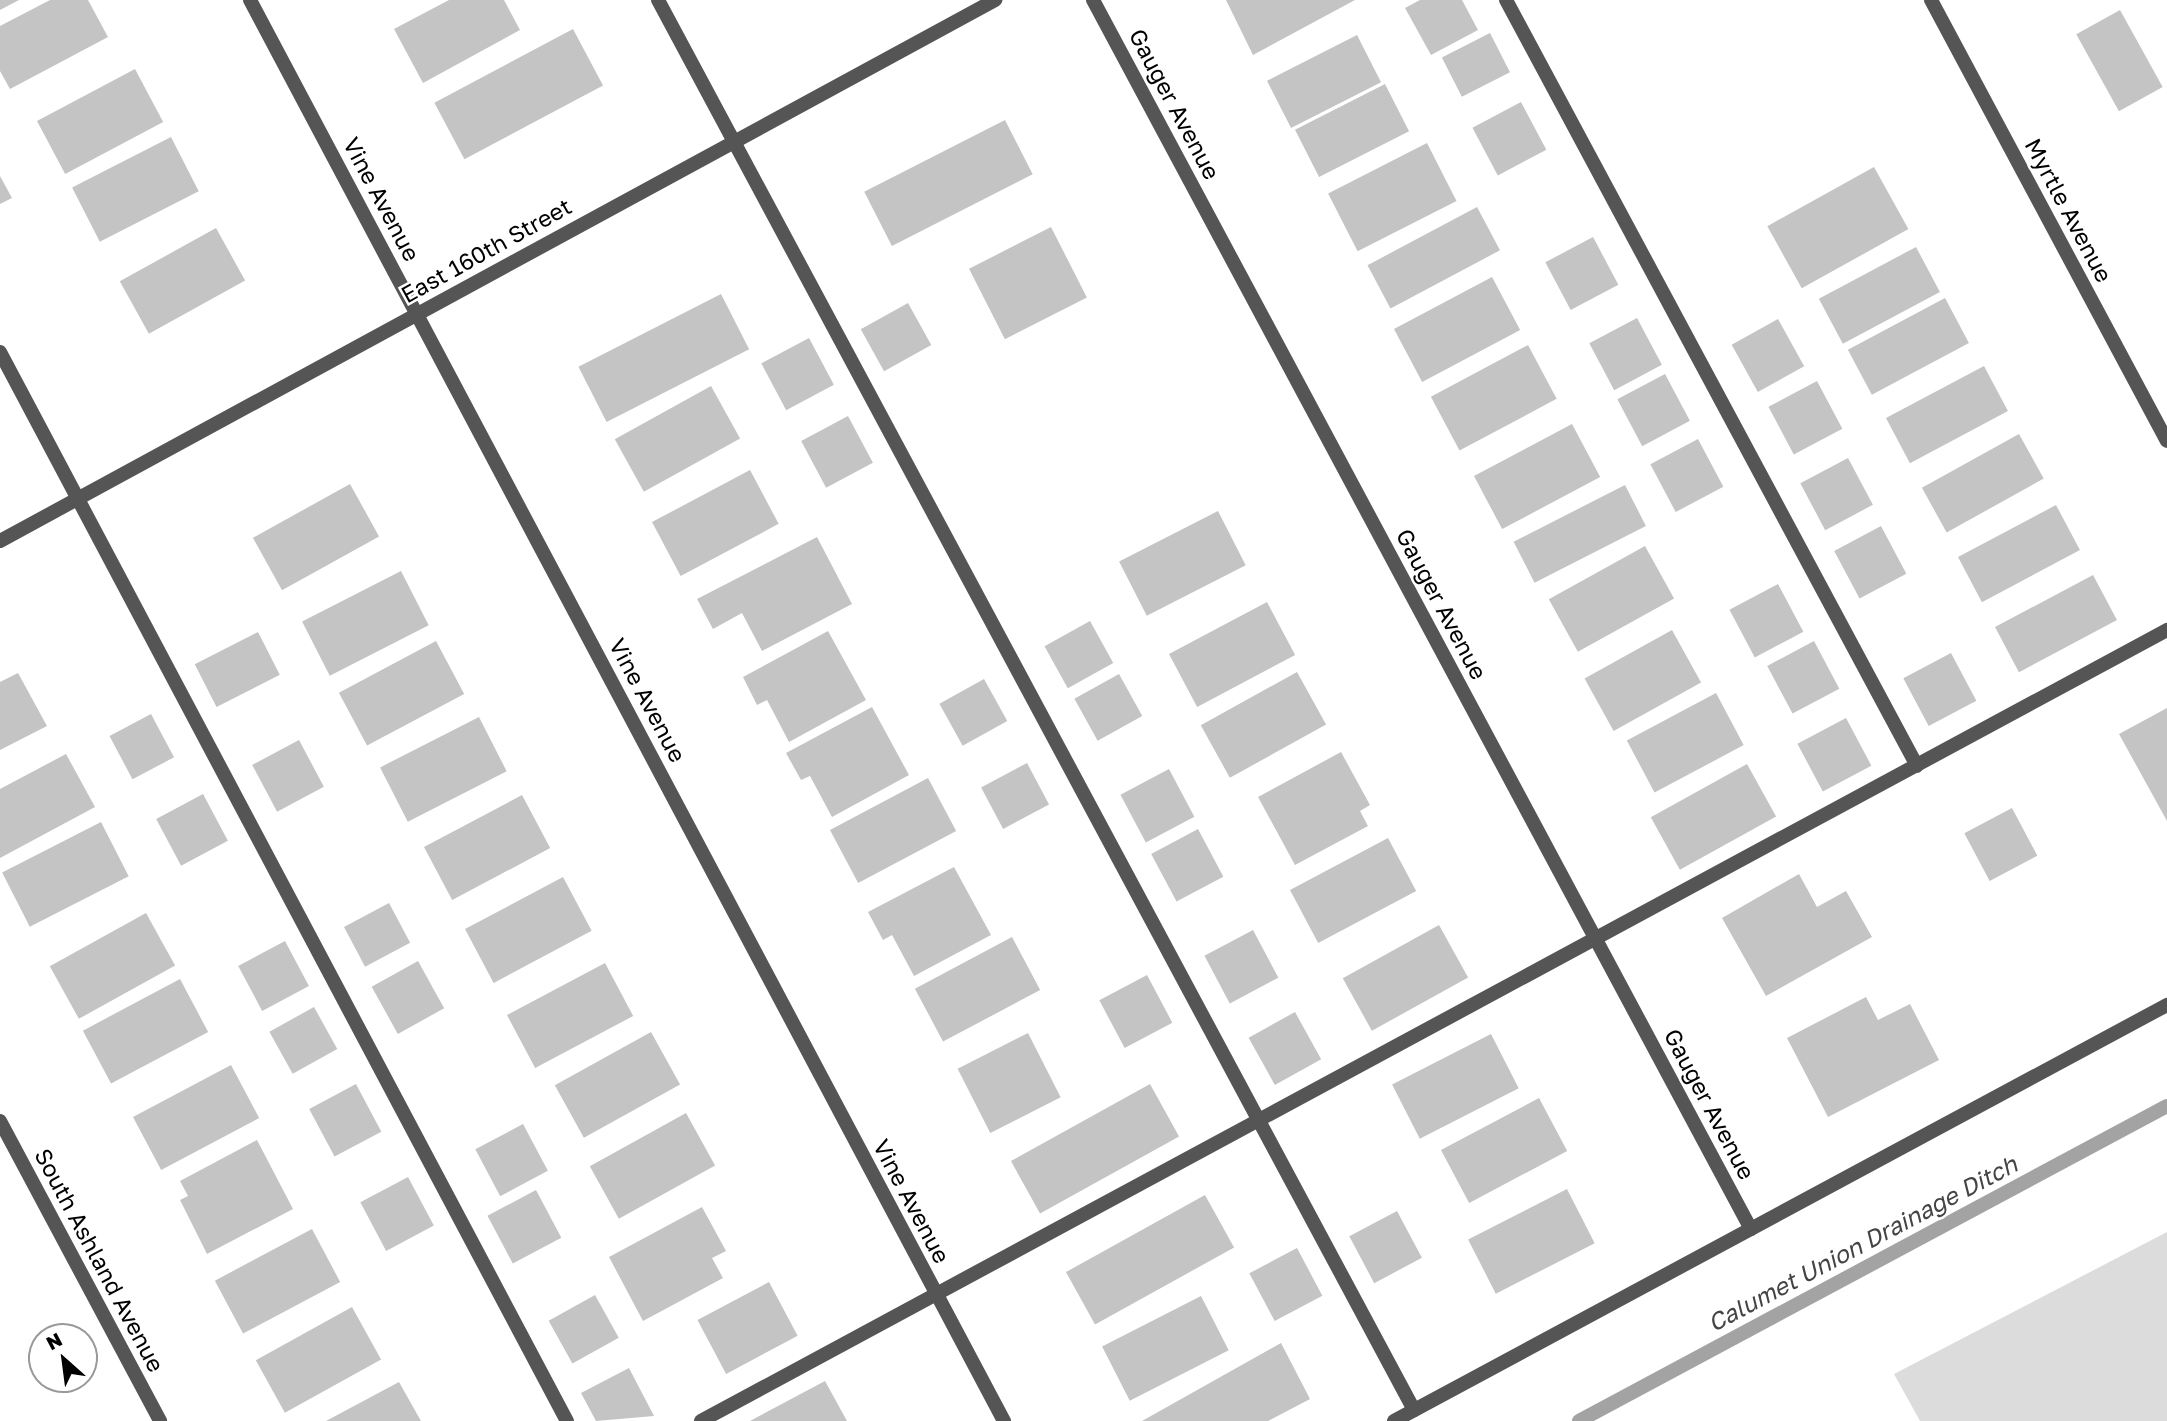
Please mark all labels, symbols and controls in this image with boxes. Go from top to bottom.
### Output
street label: Gauger Avenue [1124,24,1226,184]
street label: Vine Avenue [338,132,426,266]
street label: Myrtle Avenue [2020,133,2118,287]
street label: East 160th Street [396,192,576,308]
street label: Gauger Avenue [1391,524,1493,684]
street label: Vine Avenue [604,633,692,767]
street label: Gauger Avenue [1659,1024,1761,1184]
street label: Vine Avenue [868,1134,956,1268]
street label: South Ashland Avenue [29,1144,171,1376]
water label: Calumet Union Drainage Ditch [1702,1149,2022,1337]
north arrow [28,1323,98,1393]
text: N [42,1327,66,1354]

